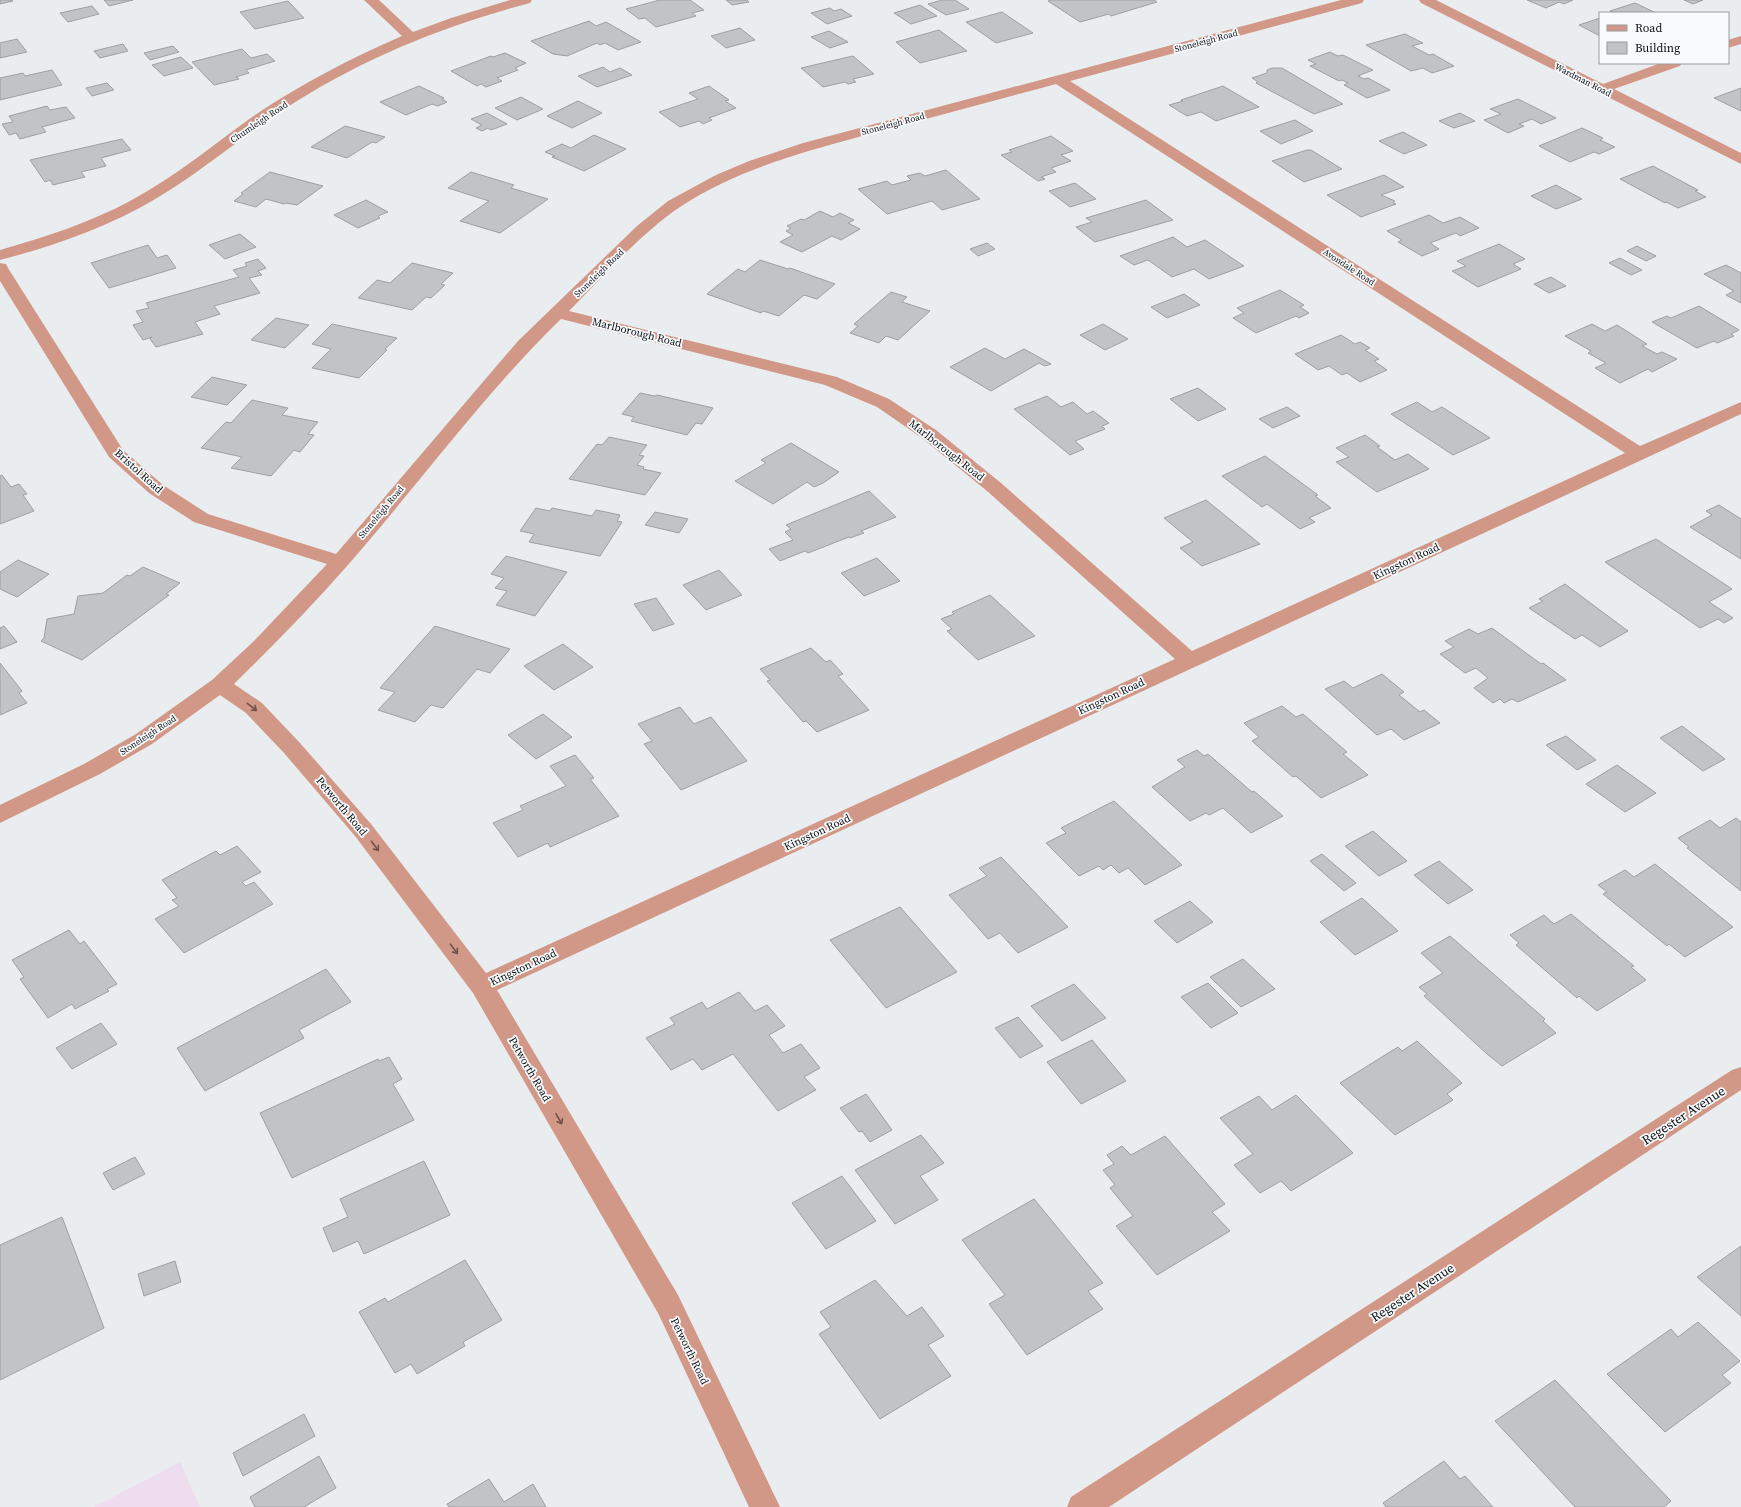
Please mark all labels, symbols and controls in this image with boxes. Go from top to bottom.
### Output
legend [1599,12,1729,64]
text: Road [1635,20,1662,36]
street label: Stoneleigh Road [1173,27,1239,55]
text: Building [1635,40,1680,56]
street label: Wardman Road [1553,61,1613,99]
street label: Chumleigh Road [228,98,290,146]
street label: Stoneleigh Road [860,110,926,138]
street label: Stoneleigh Road [572,246,626,300]
street label: Avondale Road [1321,246,1377,288]
street label: Marlborough Road [590,314,684,351]
street label: Marlborough Road [906,416,988,485]
street label: Bristol Road [111,446,167,497]
street label: Stoneleigh Road [356,483,406,541]
street label: Kingston Road [1371,539,1442,583]
street label: Kingston Road [1076,674,1147,718]
one-way arrow [247,702,258,711]
street label: Stoneleigh Road [118,712,178,758]
street label: Petworth Road [313,774,371,839]
street label: Kingston Road [782,810,853,854]
one-way arrow [371,840,379,851]
one-way arrow [449,944,458,955]
street label: Kingston Road [488,945,559,989]
street label: Petworth Road [505,1034,555,1105]
street label: Regester Avenue [1638,1082,1728,1149]
one-way arrow [555,1113,563,1125]
street label: Regester Avenue [1367,1259,1457,1326]
street label: Petworth Road [667,1315,712,1388]

